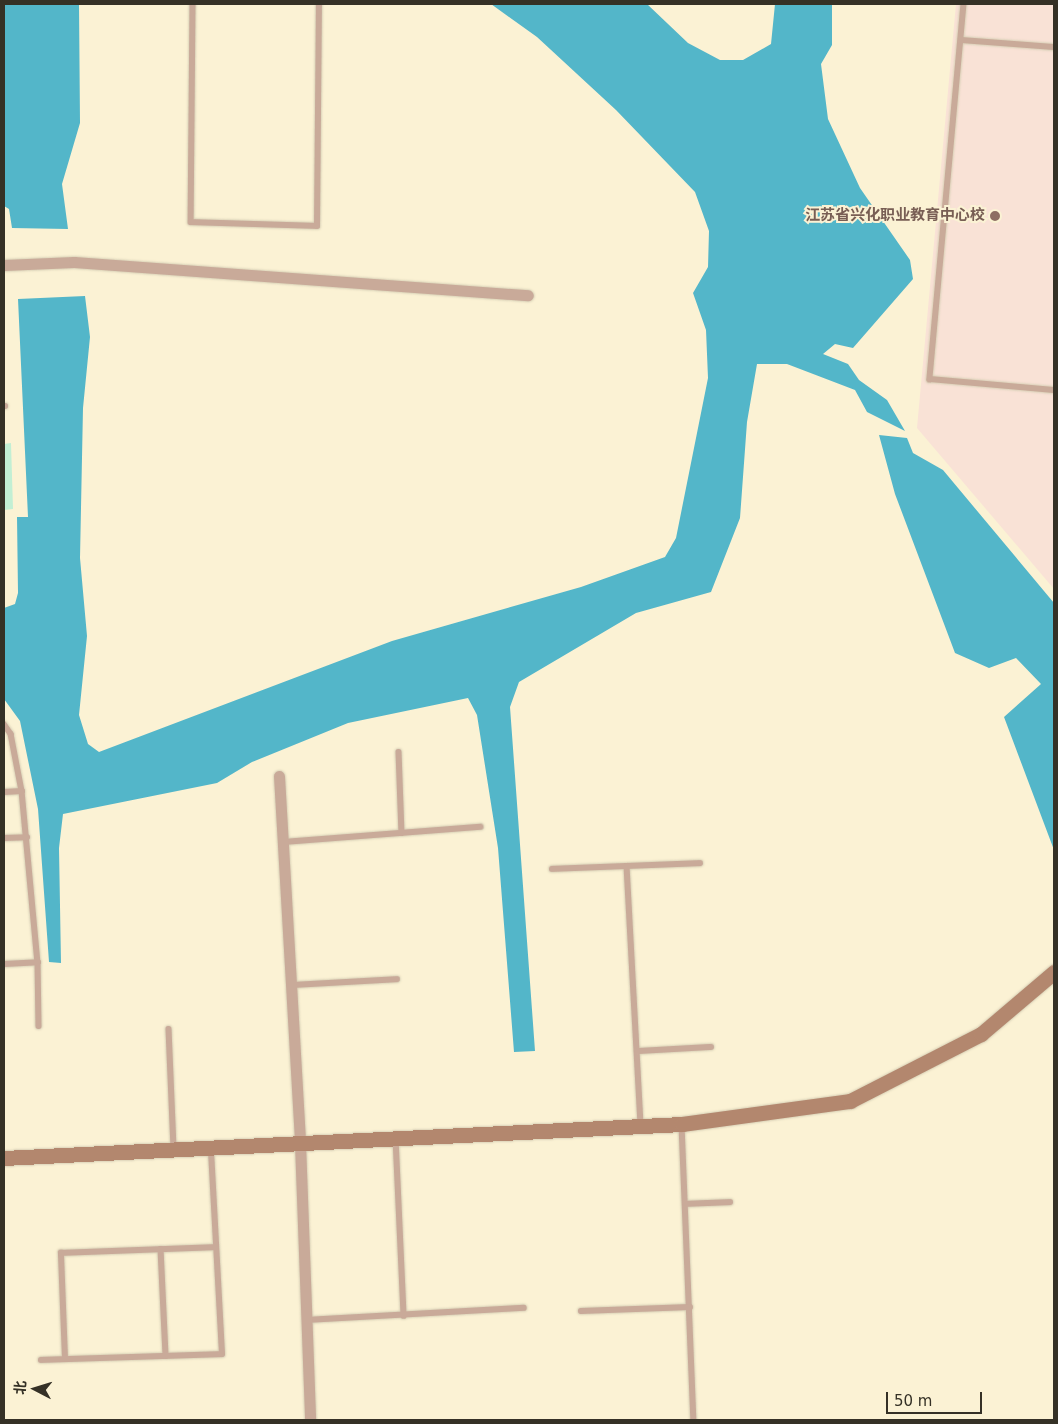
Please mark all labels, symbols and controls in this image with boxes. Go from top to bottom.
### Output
place label: 江苏省兴化职业教育中心校 [805,207,985,225]
marker: 江苏省兴化职业教育中心校 [989,210,1001,222]
north arrow [10,1364,60,1414]
text: 北 [11,1380,29,1395]
scale bar [888,1382,984,1414]
text: 50 m [894,1392,932,1410]

